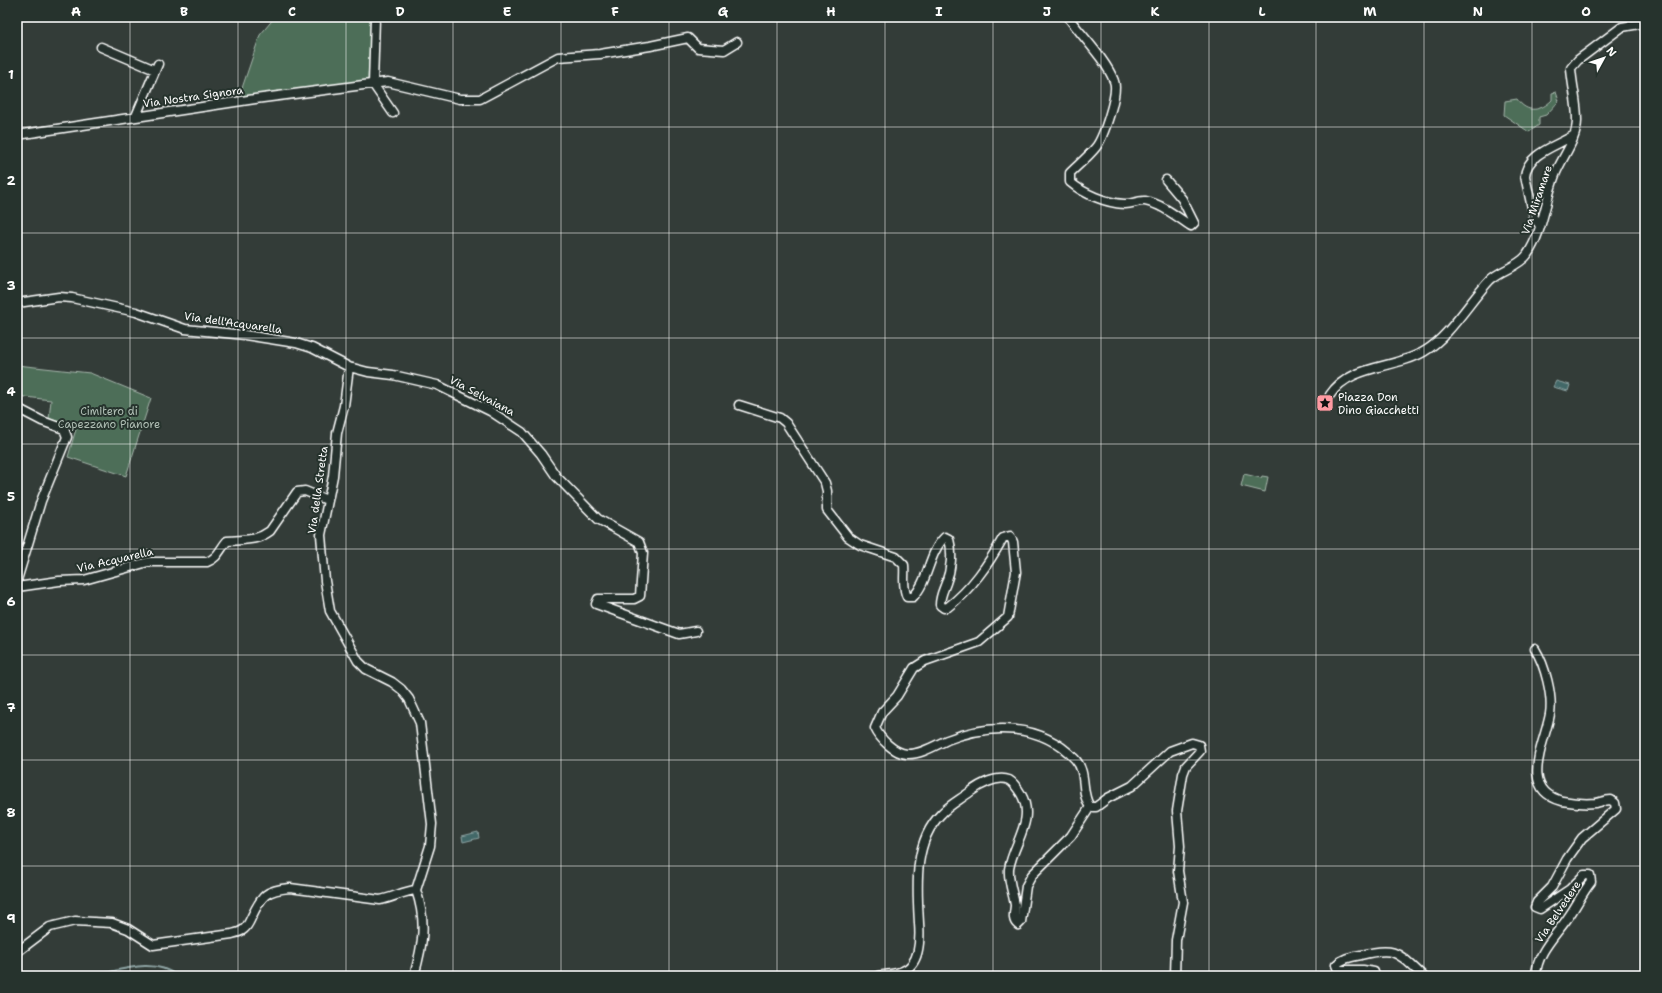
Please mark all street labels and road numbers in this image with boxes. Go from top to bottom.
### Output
street label: Via Nostra Signora [142,83,244,111]
street label: Via Miramare [1518,163,1556,237]
street label: Via dell'Acquarella [183,309,283,337]
street label: Via Selvaiana [447,372,517,420]
street label: Via della Stretta [304,445,332,535]
street label: Via Acquarella [75,544,155,576]
street label: Via Belvedere [1532,878,1584,946]

